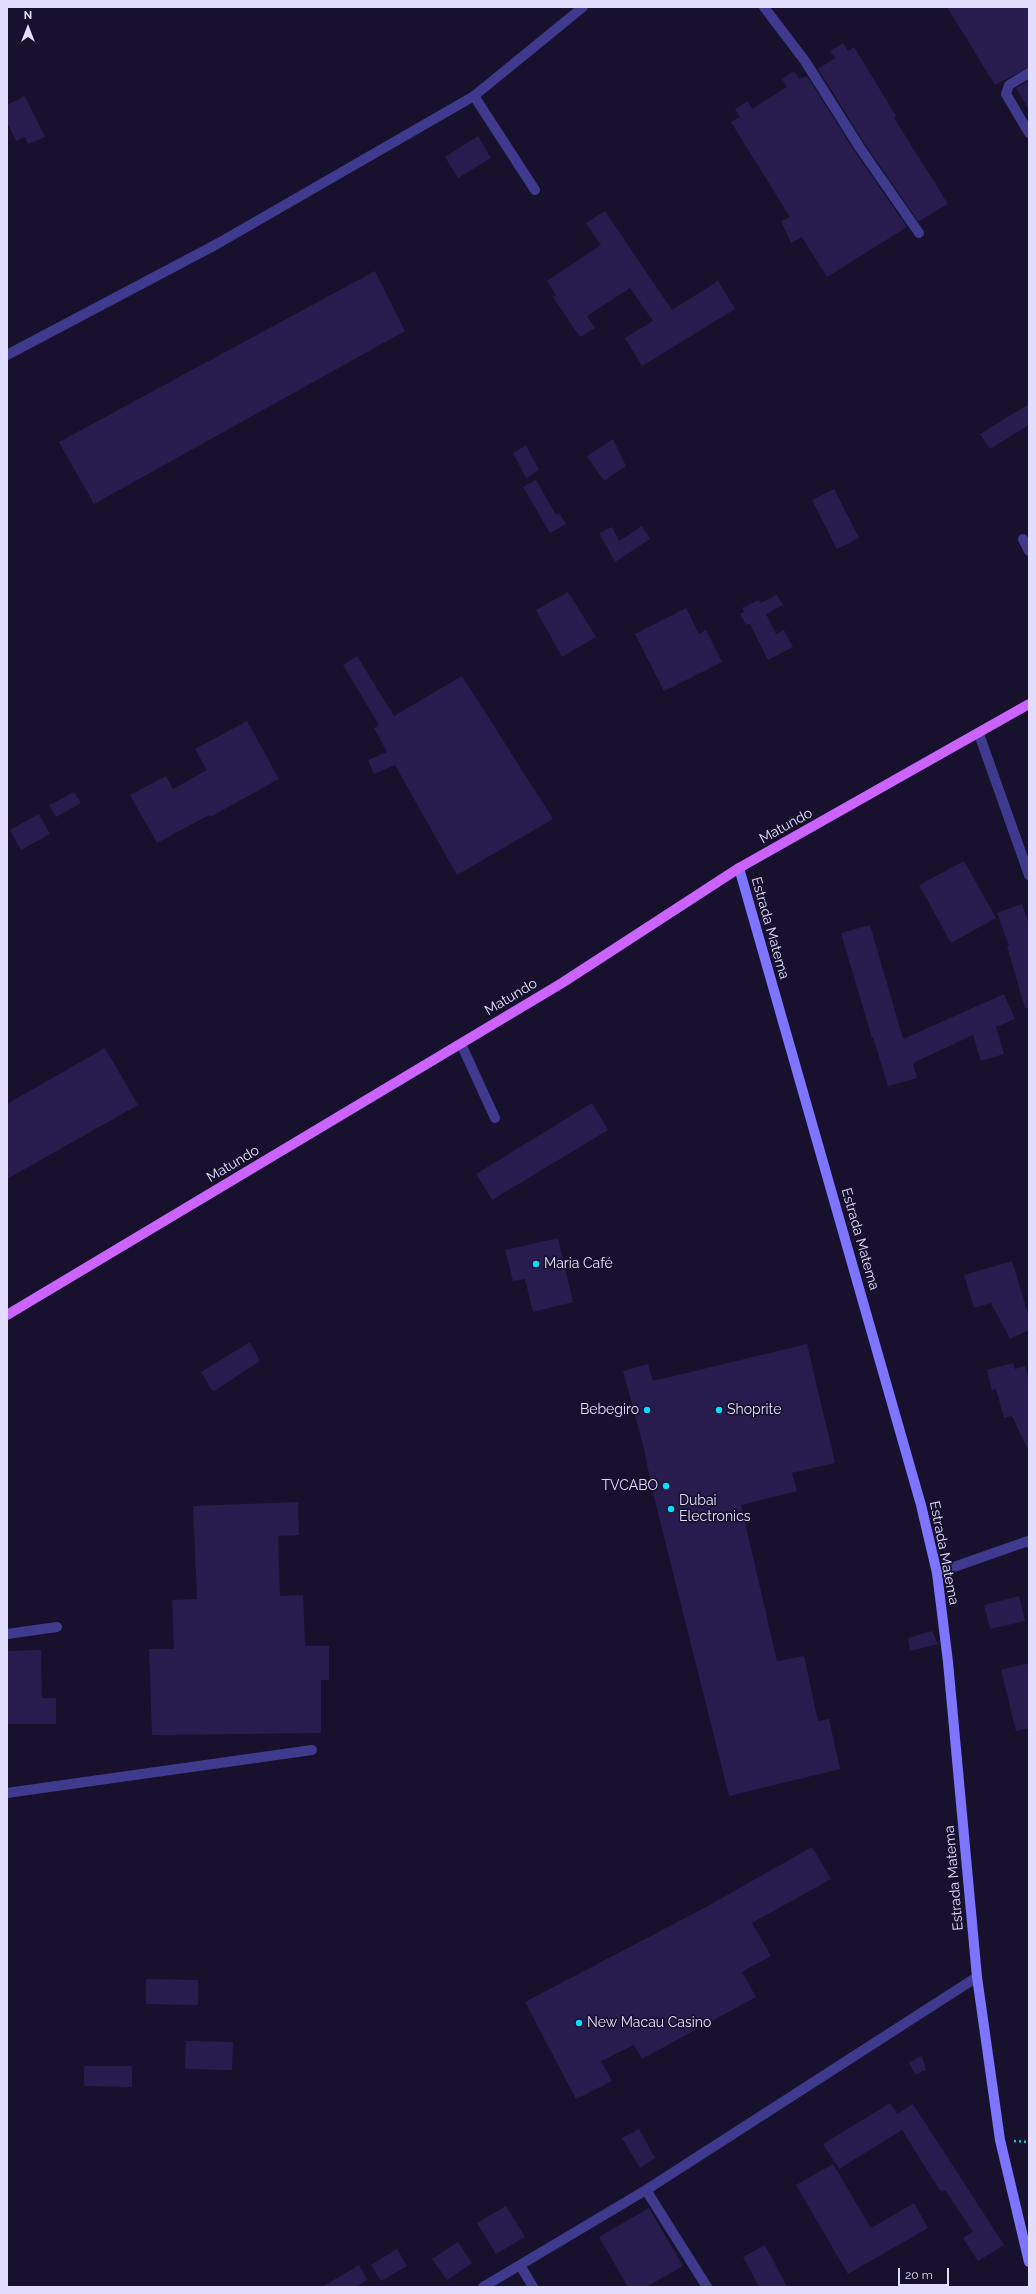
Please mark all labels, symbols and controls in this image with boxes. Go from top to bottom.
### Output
north arrow [8,8,48,48]
text: N [24,9,32,22]
street label: Matundo [757,805,815,847]
street label: Estrada Matema [747,875,793,981]
street label: Matundo [482,975,540,1019]
street label: Matundo [204,1142,262,1186]
street label: Estrada Matema [837,1186,883,1292]
place label: Maria Café [544,1256,613,1272]
marker: Maria Café [531,1259,541,1269]
place label: Bebegiro [580,1402,639,1418]
place label: Shoprite [727,1402,781,1418]
marker: Bebegiro [642,1405,652,1415]
marker: Shoprite [714,1405,724,1415]
place label: TVCABO [602,1478,658,1494]
marker: TVCABO [661,1481,671,1491]
place label: Dubai Electronics [679,1493,751,1526]
street label: Estrada Matema [926,1500,962,1606]
marker: Dubai Electronics [666,1504,676,1514]
street label: Estrada Matema [941,1825,967,1931]
place label: New Macau Casino [587,2015,711,2031]
marker: New Macau Casino [574,2018,584,2028]
scale bar [900,2260,951,2286]
text: 20 m [905,2268,933,2282]

